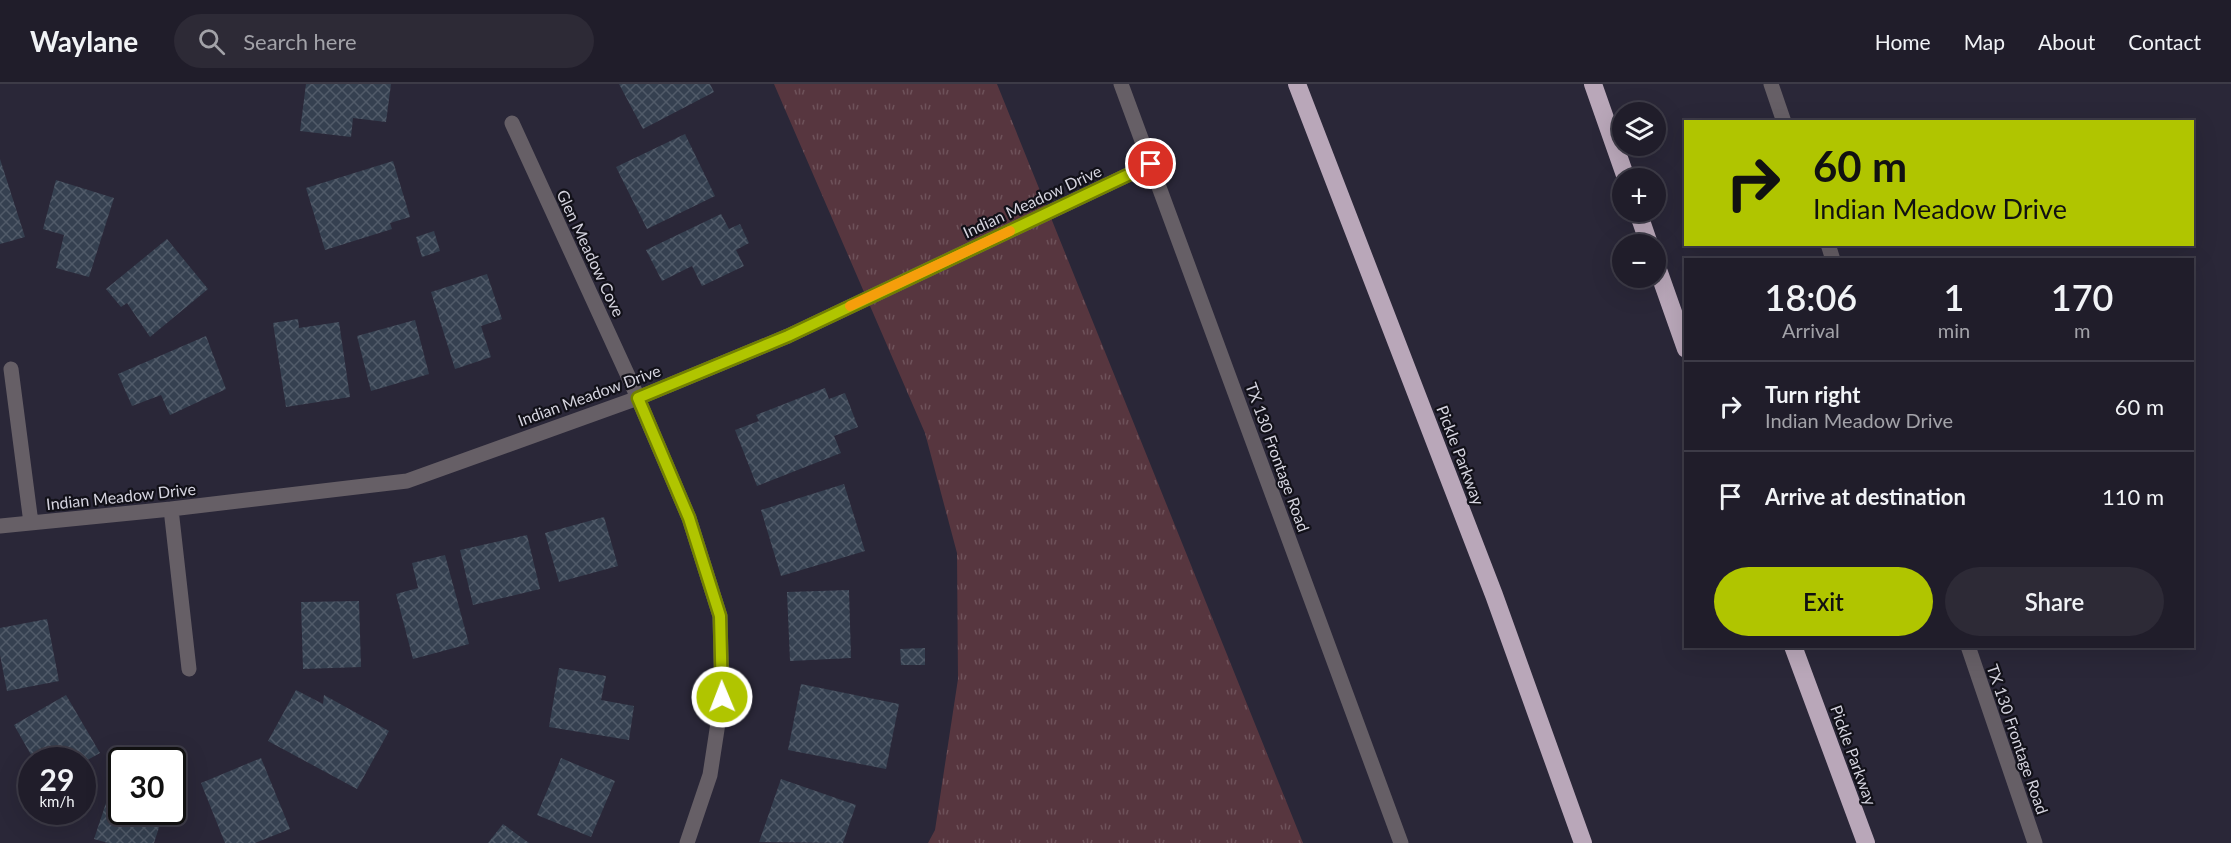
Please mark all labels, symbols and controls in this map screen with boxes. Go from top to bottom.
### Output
search box [174,14,594,68]
text: Waylane [30,24,138,58]
icon: search [195,25,228,58]
text: Search here [243,28,357,55]
text: Home [1875,29,1931,54]
text: Map [1964,29,2005,54]
text: About [2038,29,2095,54]
text: Contact [2128,29,2201,54]
map controls [1612,102,1666,288]
button: layers [1612,102,1666,156]
pin [1125,138,1176,189]
text: 60 m [1813,141,1907,191]
icon: right [1714,144,1792,222]
icon: arrive [1134,147,1167,180]
street label: Indian Meadow Drive [960,161,1104,241]
button: + [1612,168,1666,222]
street label: Glen Meadow Cove [553,186,629,320]
text: Indian Meadow Drive [1813,192,2067,225]
button: − [1612,234,1666,288]
text: 18:06 [1765,275,1857,319]
text: 1 [1944,275,1964,319]
text: 170 [2051,275,2113,319]
text: Arrival [1782,318,1840,342]
text: min [1938,318,1970,342]
text: m [2074,318,2090,342]
street label: Indian Meadow Drive [515,360,663,430]
street label: TX 130 Frontage Road [1242,380,1314,534]
text: Turn right [1765,381,1860,408]
icon: right [1714,390,1747,423]
text: 60 m [2115,393,2164,420]
street label: Pickle Parkway [1433,402,1489,508]
text: Indian Meadow Drive [1765,408,1953,432]
street label: Indian Meadow Drive [45,479,197,513]
icon: arrive [1714,480,1747,513]
text: Arrive at destination [1765,483,1966,510]
text: 110 m [2102,483,2164,510]
button: Exit [1714,567,1933,636]
button: Share [1945,567,2164,636]
street label: TX 130 Frontage Road [1983,661,2053,817]
position arrow [690,665,754,729]
street label: Pickle Parkway [1827,702,1881,808]
speed limit sign: 30 [108,747,186,825]
text: 29 [40,761,74,797]
text: km/h [39,792,75,810]

